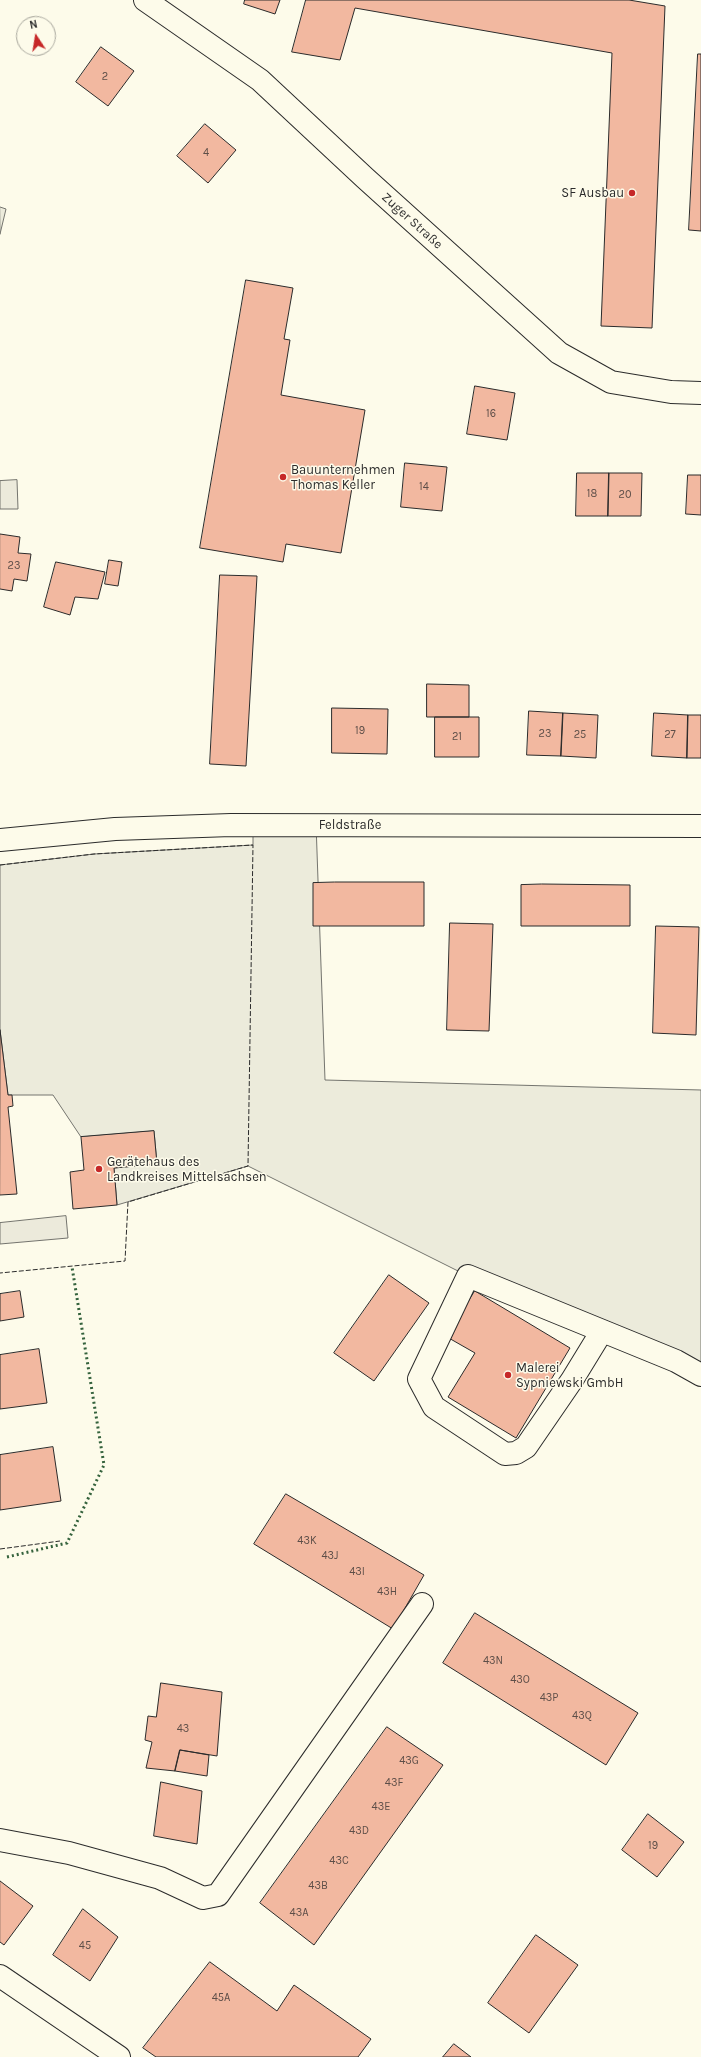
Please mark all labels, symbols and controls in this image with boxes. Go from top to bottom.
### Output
north arrow [16,16,56,56]
text: N [28,18,39,32]
house number: 2 [102,70,108,84]
house number: 4 [203,146,209,160]
place label: SF Ausbau [561,185,624,201]
marker: SF Ausbau [627,188,637,198]
street label: Zuger Straße [378,190,446,252]
house number: 16 [486,407,496,421]
place label: Bauunternehmen Thomas Keller [291,462,395,493]
marker: Bauunternehmen Thomas Keller [278,472,288,482]
house number: 14 [419,480,429,494]
house number: 18 [587,487,597,501]
house number: 20 [619,488,631,502]
house number: 23 [8,559,20,573]
house number: 19 [355,724,365,738]
house number: 23 [539,727,551,741]
house number: 25 [574,728,586,742]
house number: 27 [664,728,676,742]
house number: 21 [452,730,462,744]
street label: Feldstraße [319,817,381,833]
place label: Gerätehaus des Landkreises Mittelsachsen [107,1154,267,1185]
marker: Gerätehaus des Landkreises Mittelsachsen [94,1164,104,1174]
place label: Malerei Sypniewski GmbH [516,1360,623,1391]
marker: Malerei Sypniewski GmbH [503,1370,513,1380]
house number: 43K [297,1534,317,1548]
house number: 43J [321,1549,339,1563]
house number: 43I [349,1565,365,1579]
house number: 43H [377,1585,397,1599]
house number: 43N [483,1654,503,1668]
house number: 43O [510,1673,530,1687]
house number: 43P [540,1691,558,1705]
house number: 43Q [572,1709,592,1723]
house number: 43 [177,1722,189,1736]
house number: 43G [399,1754,419,1768]
house number: 43F [385,1776,403,1790]
house number: 43E [372,1800,390,1814]
house number: 43D [349,1824,369,1838]
house number: 19 [648,1839,658,1853]
house number: 43C [329,1854,349,1868]
house number: 43B [308,1879,328,1893]
house number: 43A [290,1906,308,1920]
house number: 45 [79,1939,91,1953]
house number: 45A [212,1991,230,2005]

